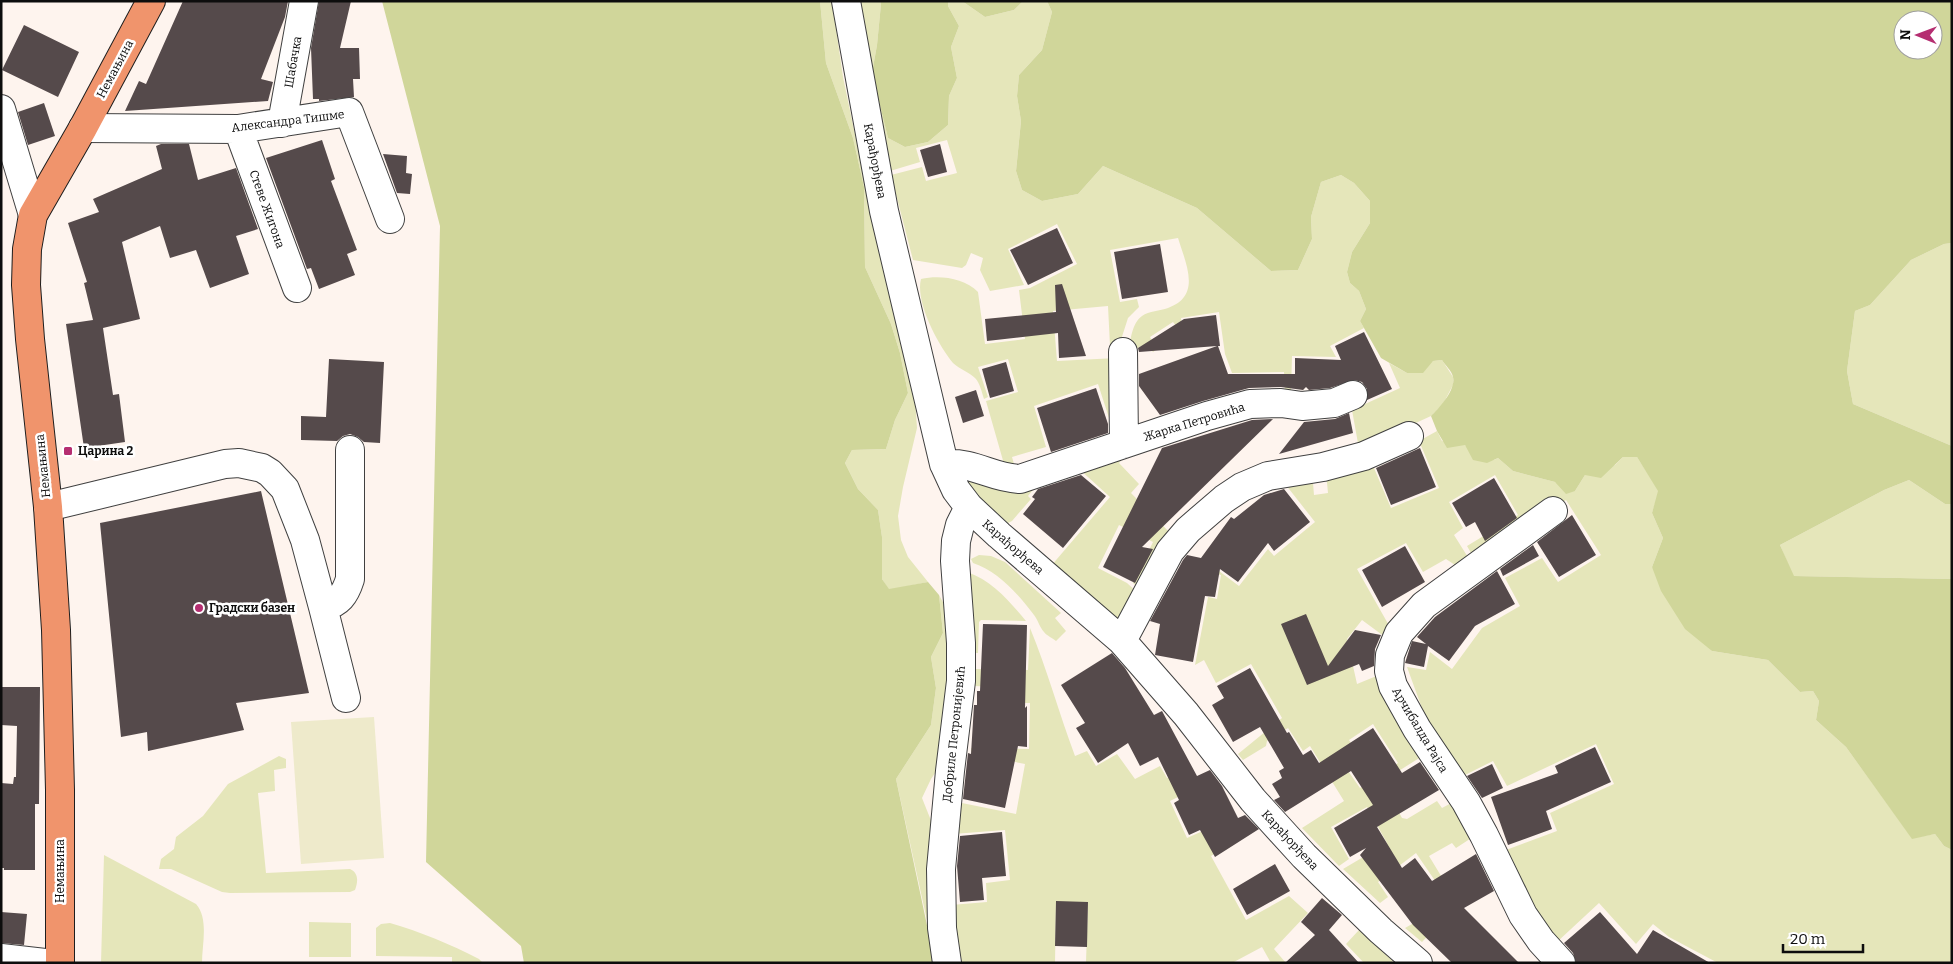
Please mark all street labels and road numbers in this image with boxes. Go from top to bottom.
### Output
street label: Шабачка [282,35,305,89]
street label: Немањина [94,37,136,100]
street label: Александра Тишме [231,107,345,135]
street label: Карађорђева [861,122,889,200]
street label: Стеве Жигона [246,168,288,250]
street label: Жарка Петровића [1142,400,1247,444]
street label: Немањина [33,433,53,498]
street label: Карађорђева [980,517,1047,578]
street label: Добриле Петронијевић [940,665,968,803]
street label: Арчибалда Рајса [1389,685,1451,775]
street label: Карађорђева [1259,807,1321,873]
street label: Немањина [53,839,67,903]

